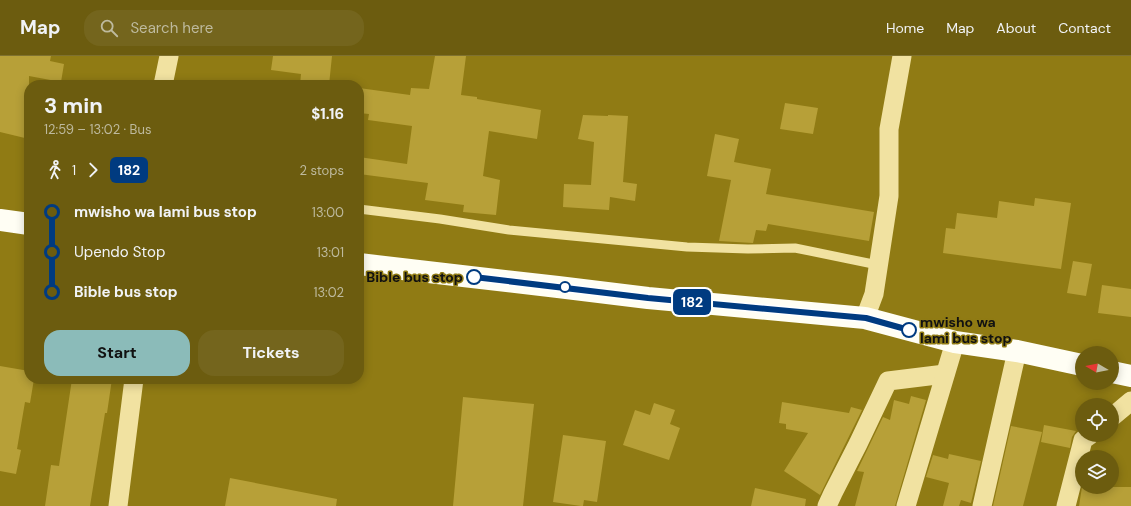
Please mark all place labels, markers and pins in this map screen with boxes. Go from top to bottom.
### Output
place label: Bible bus stop [366,268,463,286]
marker: Bible bus stop [466,269,482,285]
unlabelled marker [559,281,571,293]
place label: mwisho wa lami bus stop [920,313,1012,347]
marker: mwisho wa lami bus stop [901,322,917,338]

